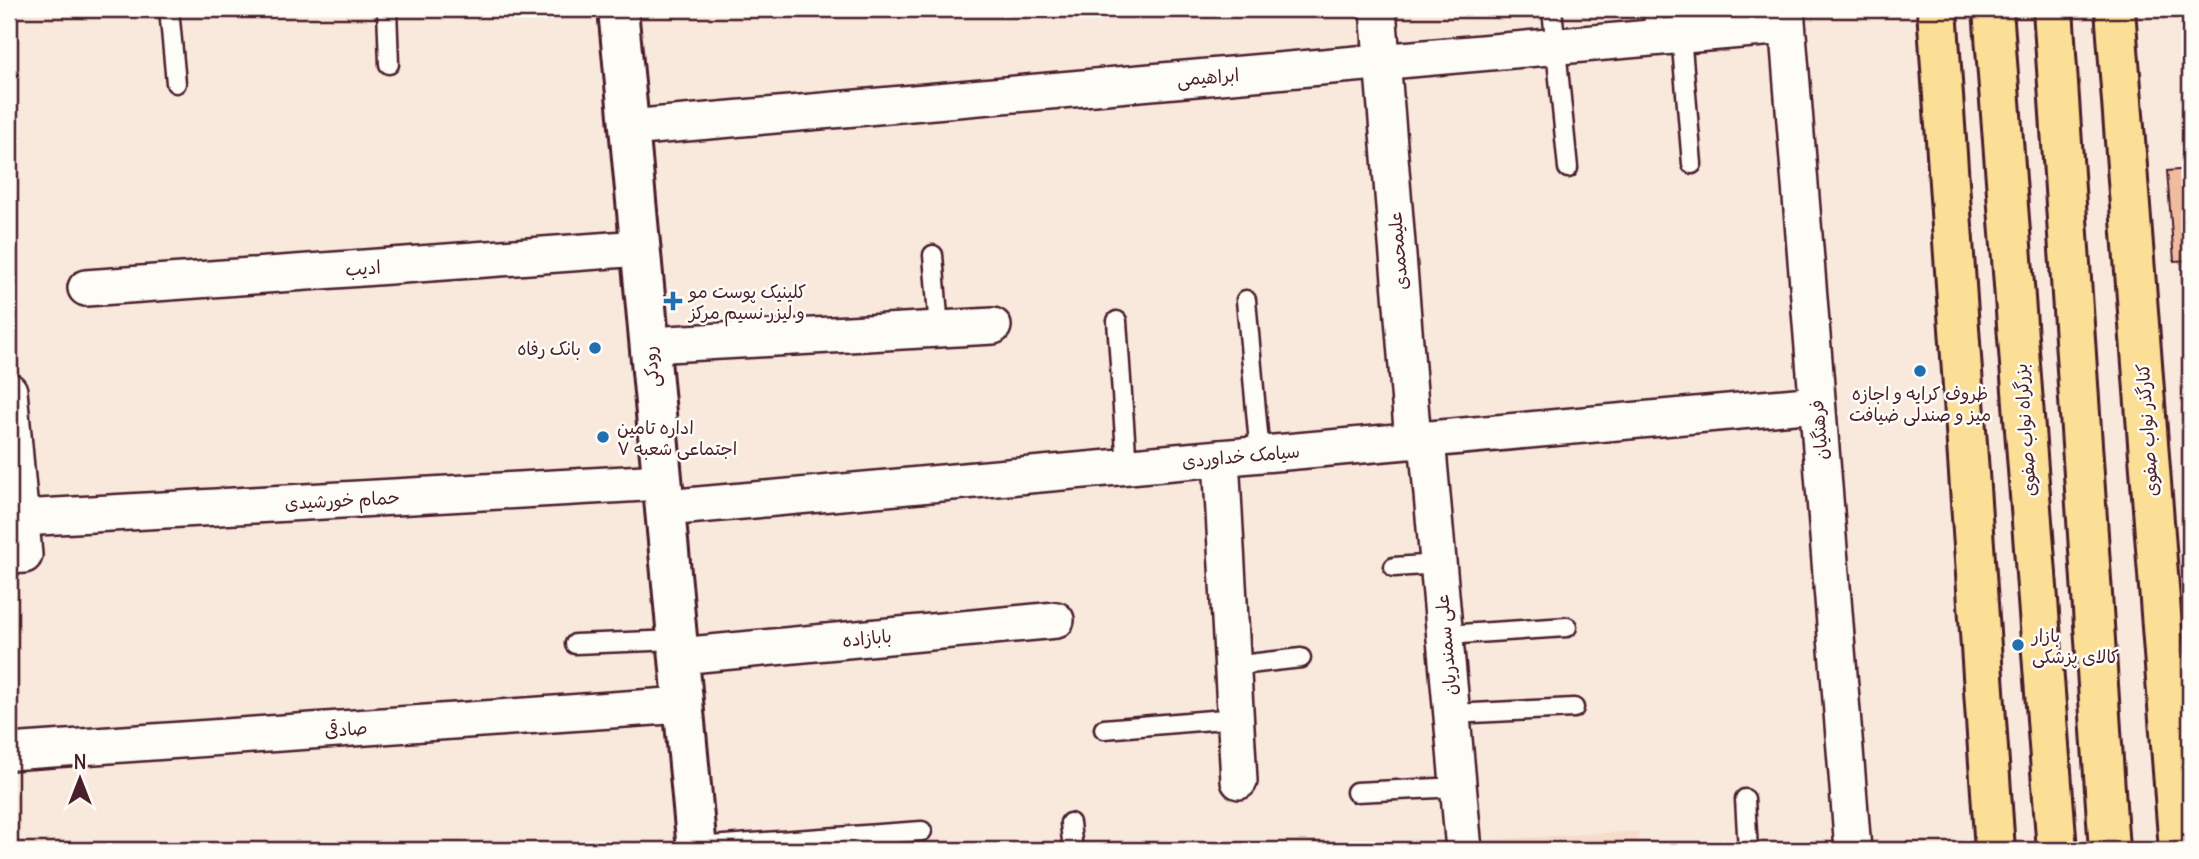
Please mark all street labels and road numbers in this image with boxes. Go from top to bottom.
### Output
street label: ابراهیمی [1176,63,1240,91]
street label: علیمحمدی [1383,211,1413,291]
street label: ادیب [345,255,381,281]
street label: رودکی [638,345,664,389]
street label: بزرگراه نواب صفوی [2009,363,2041,497]
street label: کنارگذر نواب صفوی [2131,363,2163,497]
street label: فرهنگیان [1805,399,1833,461]
street label: سیامک خداوردی [1181,439,1301,473]
street label: حمام خورشیدی [284,486,400,517]
street label: علی سمندریان [1430,593,1462,697]
street label: بابازاده [841,624,893,652]
street label: صادقی [324,716,368,742]

